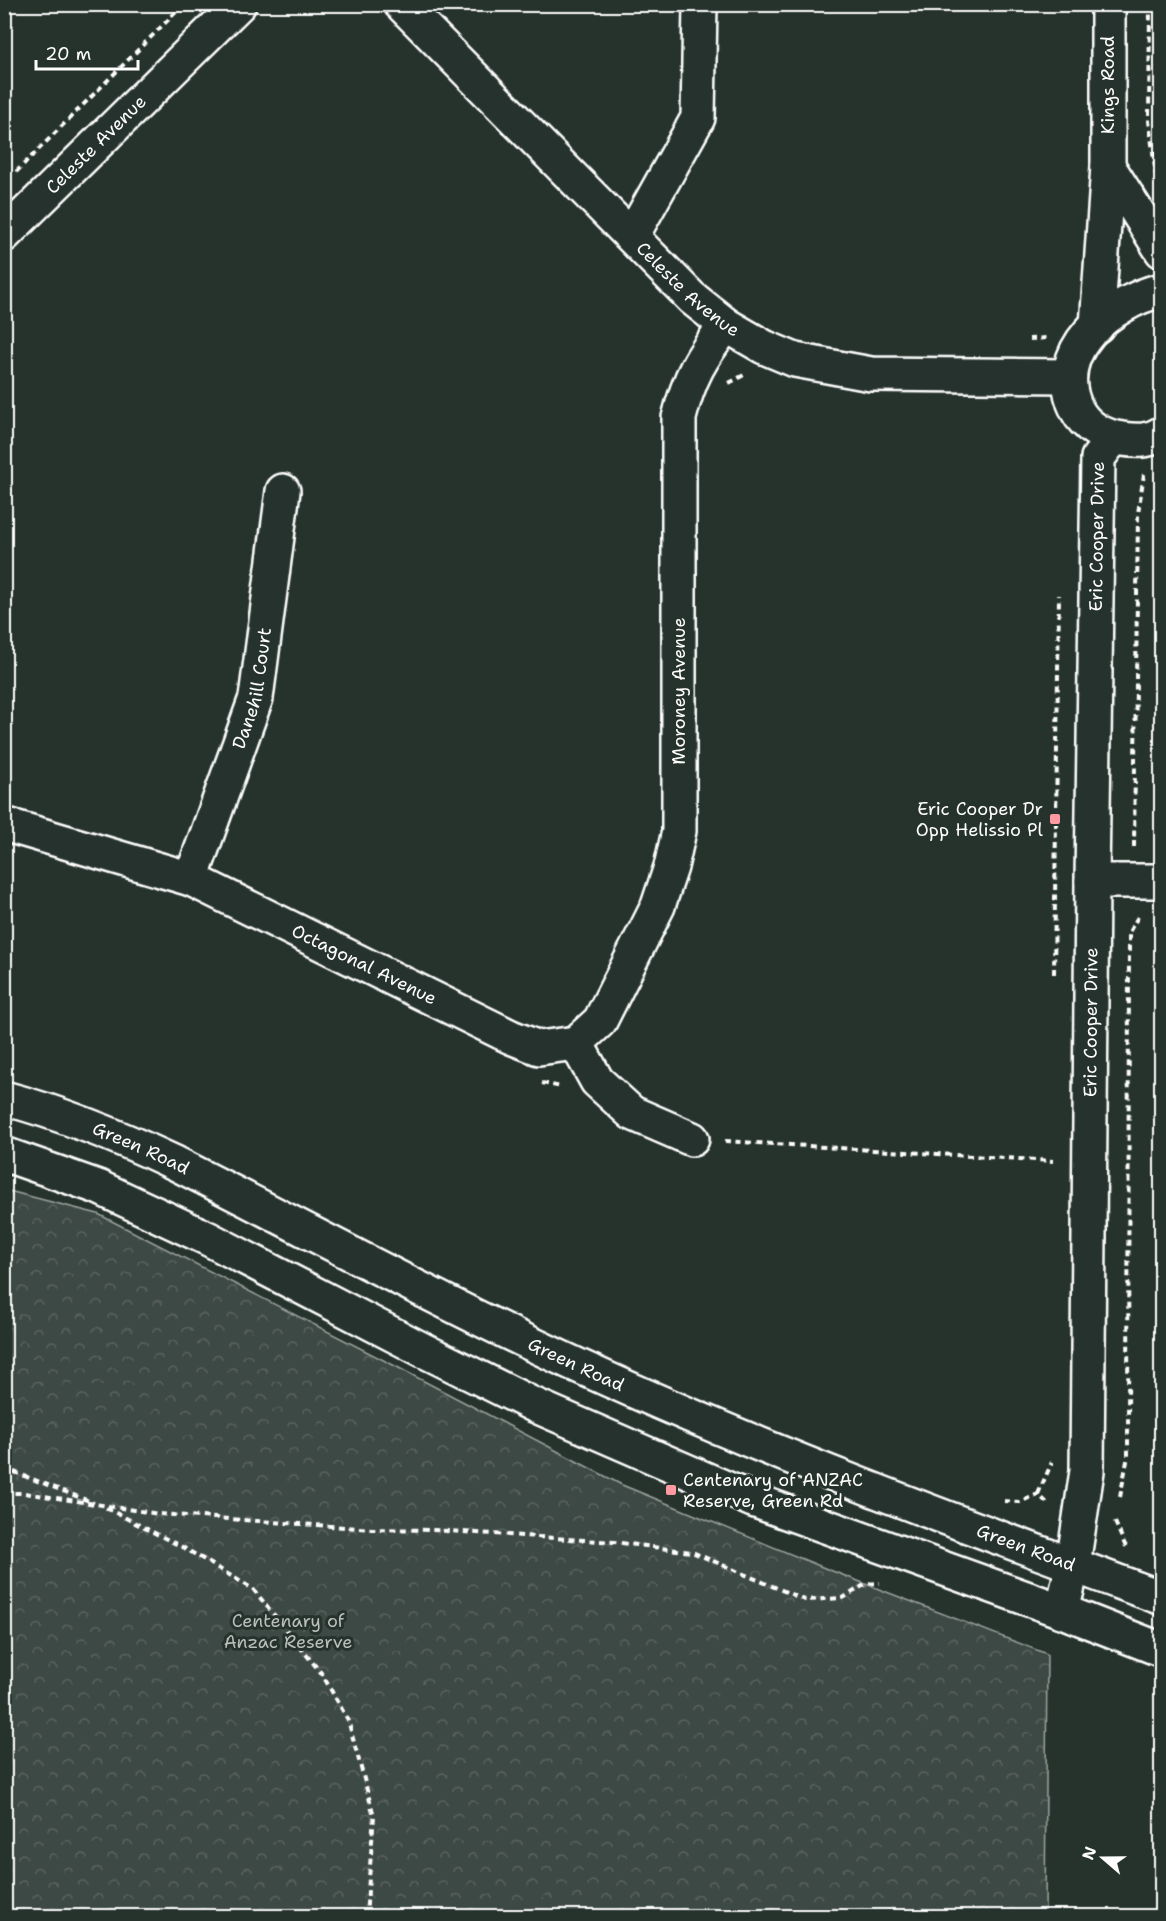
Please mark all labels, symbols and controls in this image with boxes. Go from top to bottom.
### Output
scale bar [36,33,138,71]
street label: Kings Road [1096,36,1120,134]
text: 20 m [45,42,91,66]
street label: Celeste Avenue [41,90,151,199]
street label: Celeste Avenue [631,237,744,342]
street label: Eric Cooper Drive [1084,461,1110,611]
street label: Moroney Avenue [667,617,691,765]
street label: Danehill Court [227,626,277,752]
place label: Eric Cooper Dr Opp Helissio Pl [916,797,1044,842]
marker: Eric Cooper Dr Opp Helissio Pl [1048,812,1062,826]
street label: Octagonal Avenue [288,919,441,1010]
street label: Eric Cooper Drive [1078,947,1103,1097]
street label: Green Road [89,1116,193,1180]
street label: Green Road [524,1332,628,1397]
place label: Centenary of ANZAC Reserve, Green Rd [683,1468,863,1513]
marker: Centenary of ANZAC Reserve, Green Rd [664,1483,678,1497]
street label: Green Road [973,1518,1079,1577]
park label: Centenary of Anzac Reserve [224,1609,352,1654]
north arrow [1073,1828,1133,1888]
text: N [1077,1843,1101,1863]

